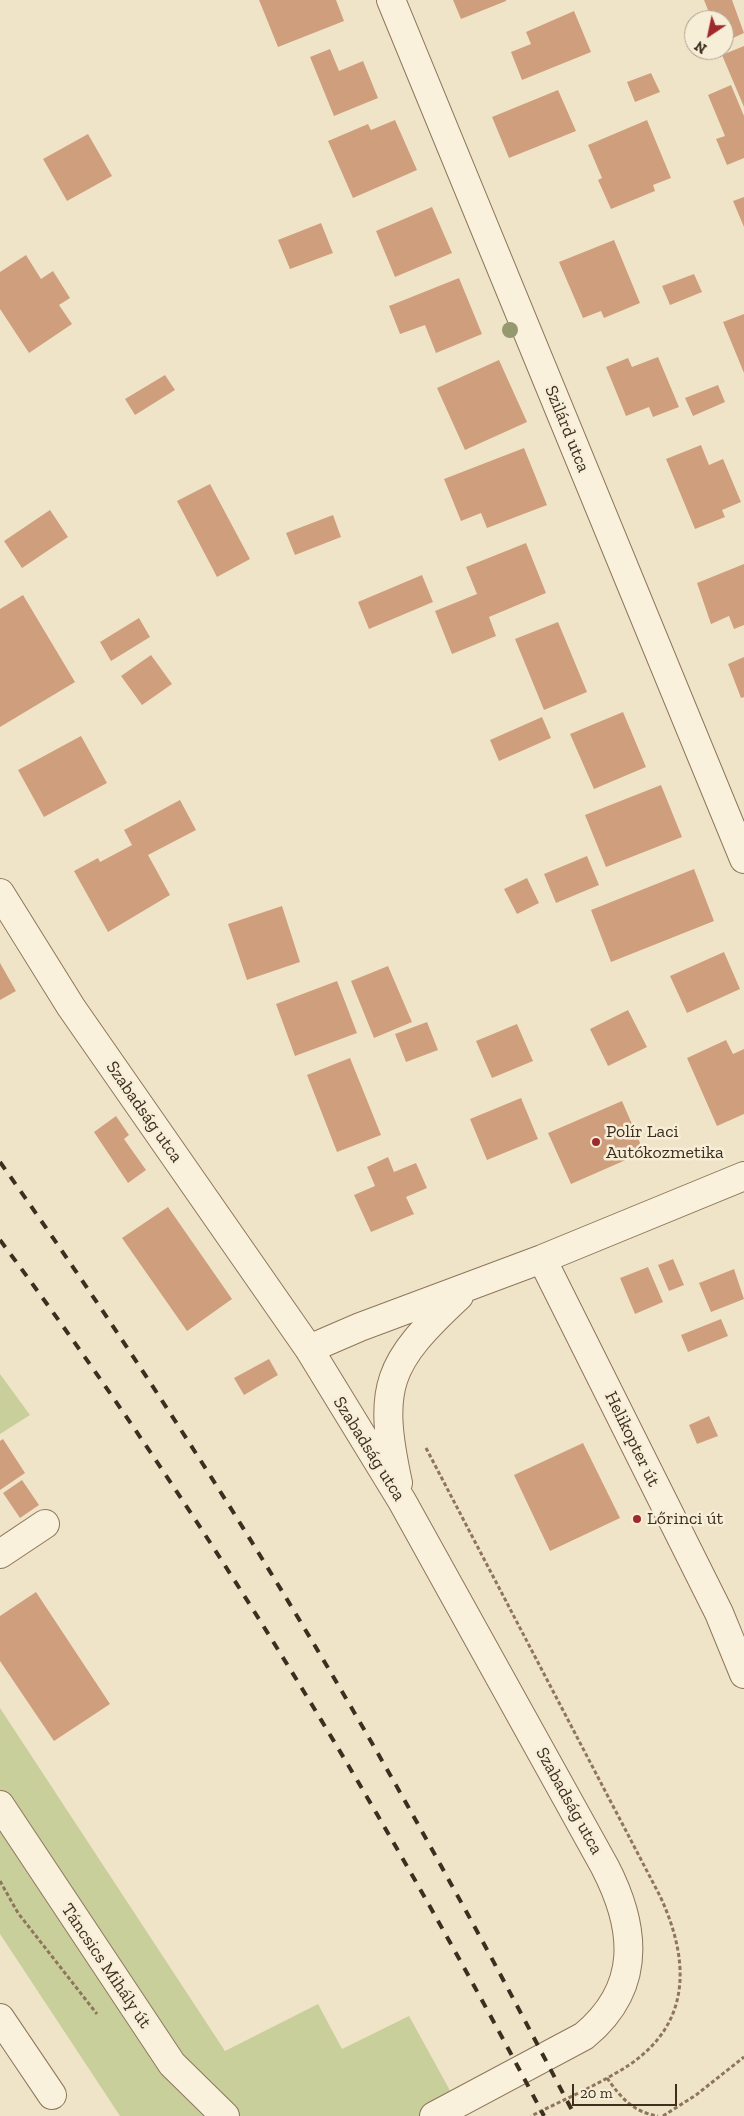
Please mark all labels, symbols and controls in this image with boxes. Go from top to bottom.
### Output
north arrow [684,10,734,60]
text: N [692,37,710,57]
street label: Szilárd utca [540,382,594,476]
street label: Szabadság utca [101,1057,187,1167]
place label: Polír Laci Autókozmetika [606,1121,724,1164]
marker: Polír Laci Autókozmetika [590,1136,602,1148]
street label: Helikopter út [600,1388,664,1490]
street label: Szabadság utca [328,1393,410,1505]
place label: Lőrinci út [647,1508,723,1530]
marker: Lőrinci út [631,1513,643,1525]
street label: Szabadság utca [531,1744,607,1858]
street label: Táncsics Mihály út [56,1900,156,2032]
scale bar [574,2074,679,2106]
text: 20 m [580,2084,613,2102]

